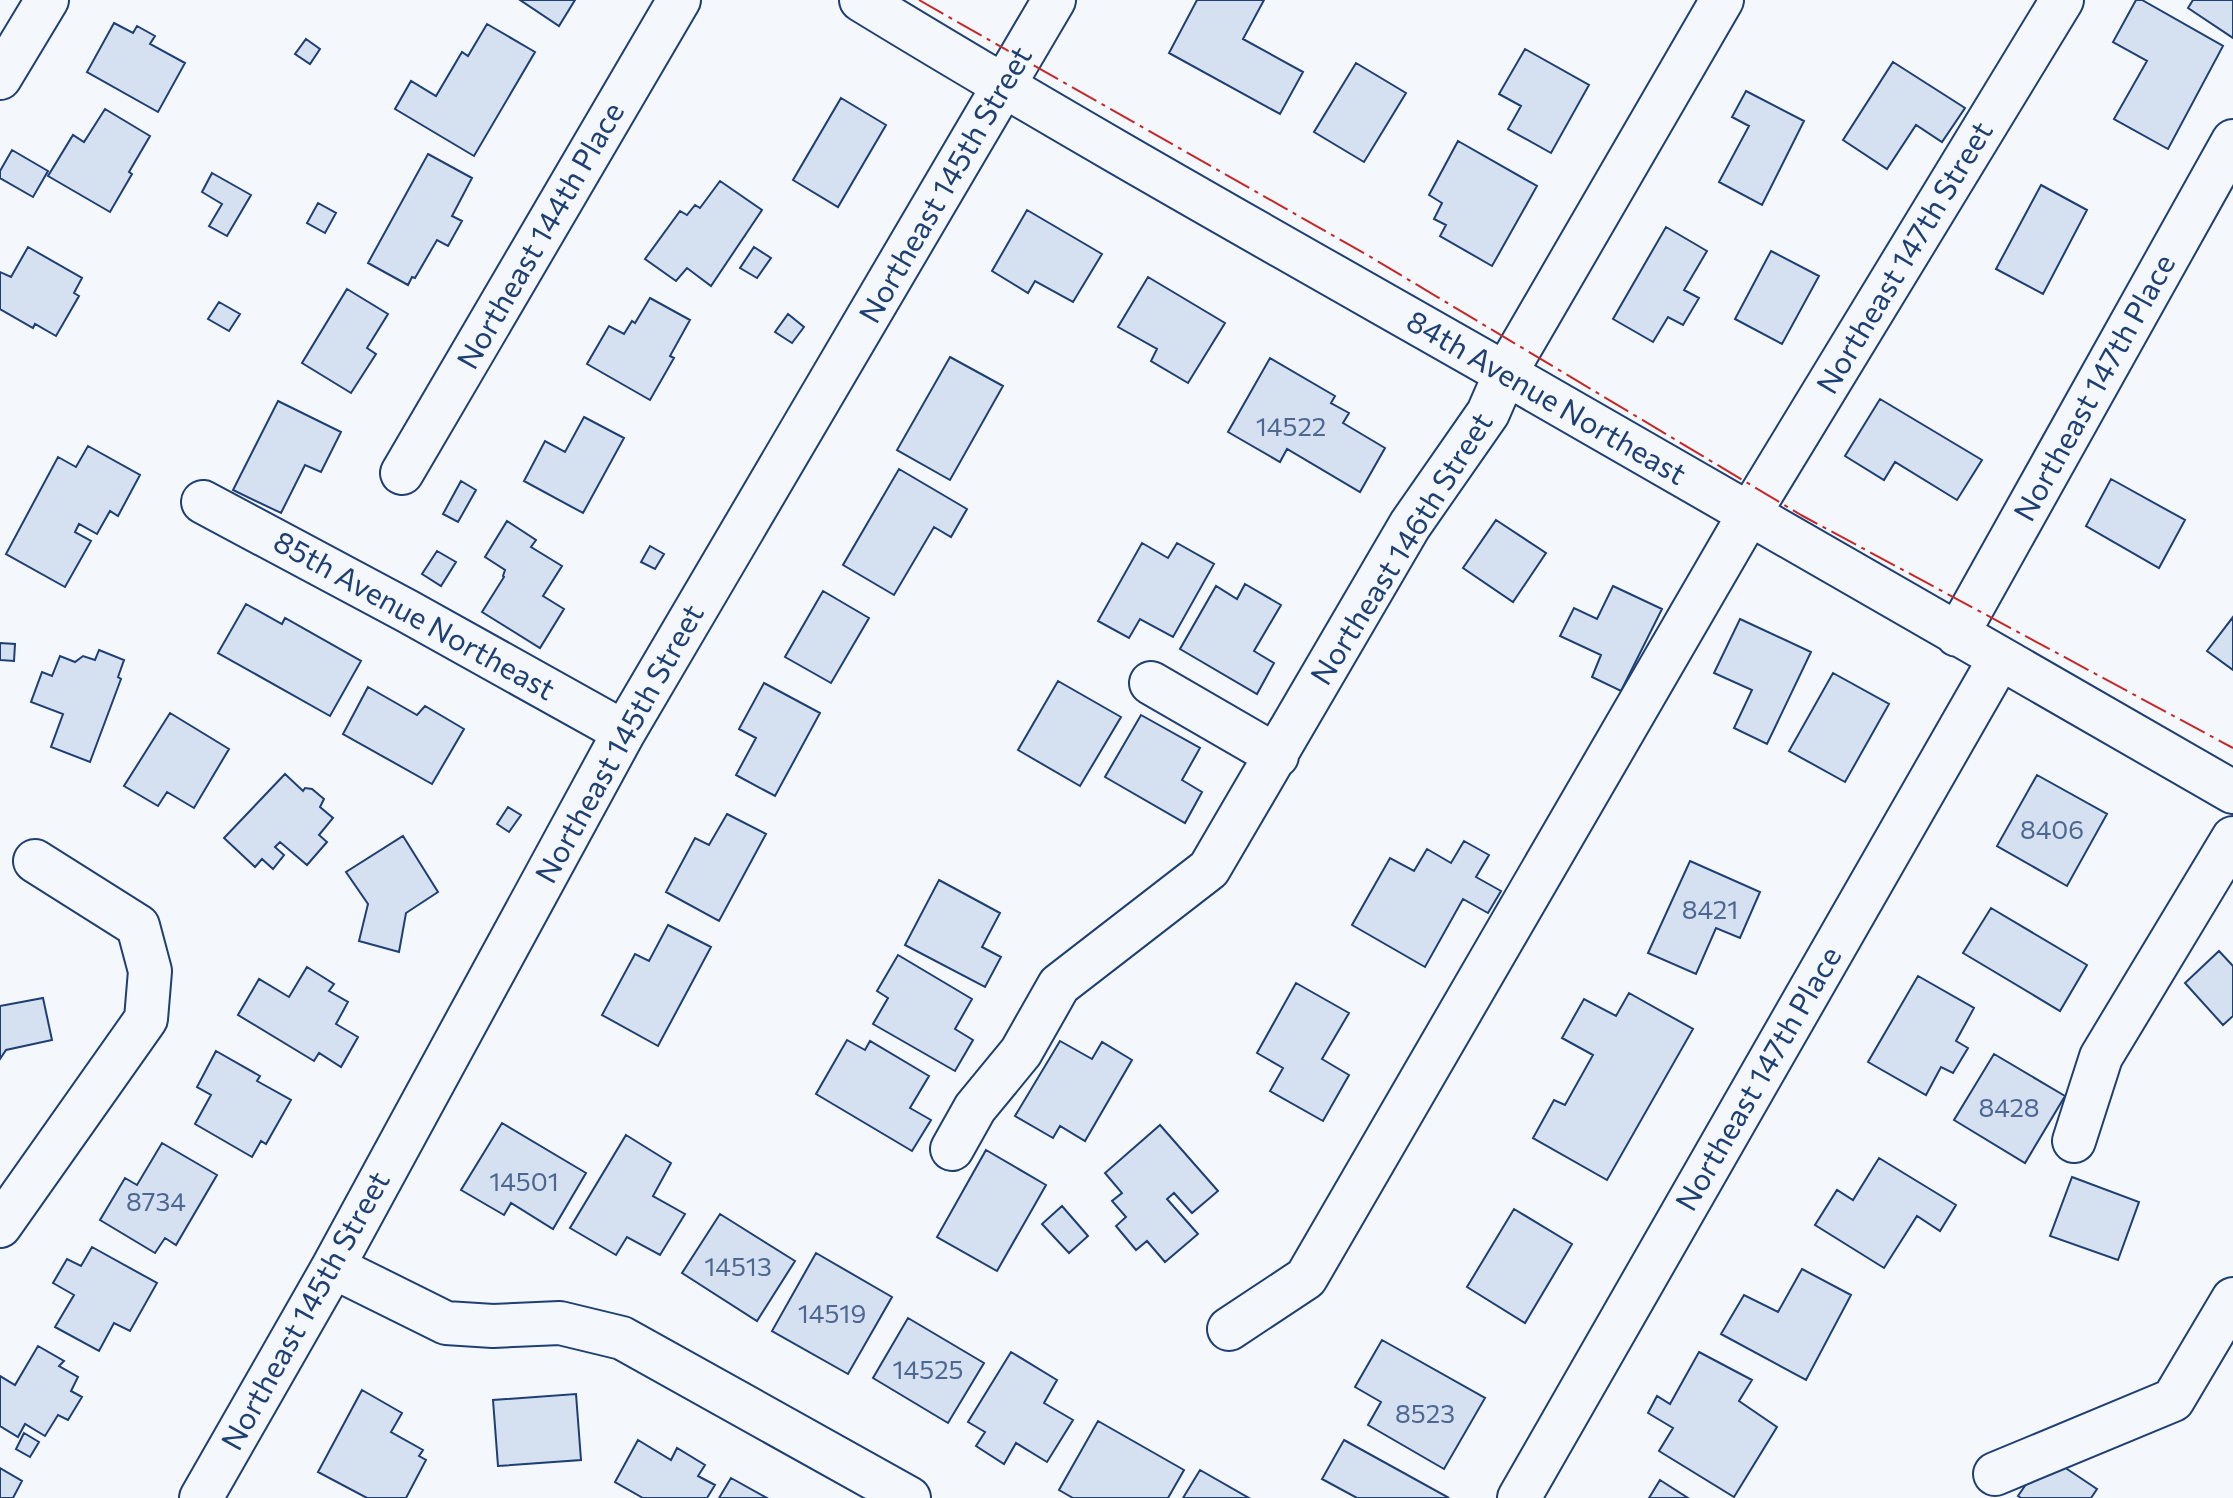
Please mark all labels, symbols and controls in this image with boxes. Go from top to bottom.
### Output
street label: Northeast 145th Street [850,39,1038,329]
street label: Northeast 144th Place [447,95,630,375]
street label: Northeast 147th Street [1807,114,1999,400]
street label: Northeast 147th Place [2004,247,2182,527]
street label: 84th Avenue Northeast [1401,301,1694,491]
street label: Northeast 146th Street [1301,405,1499,691]
house number: 14522 [1256,410,1326,441]
street label: 85th Avenue Northeast [268,521,562,707]
street label: Northeast 145th Street [526,597,710,889]
house number: 8406 [2020,813,2084,844]
house number: 8421 [1682,893,1738,924]
street label: Northeast 147th Place [1666,939,1848,1217]
house number: 8428 [1978,1091,2040,1122]
street label: Northeast 145th Street [212,1164,396,1456]
house number: 14501 [489,1165,559,1196]
house number: 8734 [126,1185,186,1216]
house number: 14513 [704,1250,772,1281]
house number: 14519 [798,1297,866,1328]
house number: 14525 [892,1353,964,1384]
house number: 8523 [1395,1397,1455,1428]

